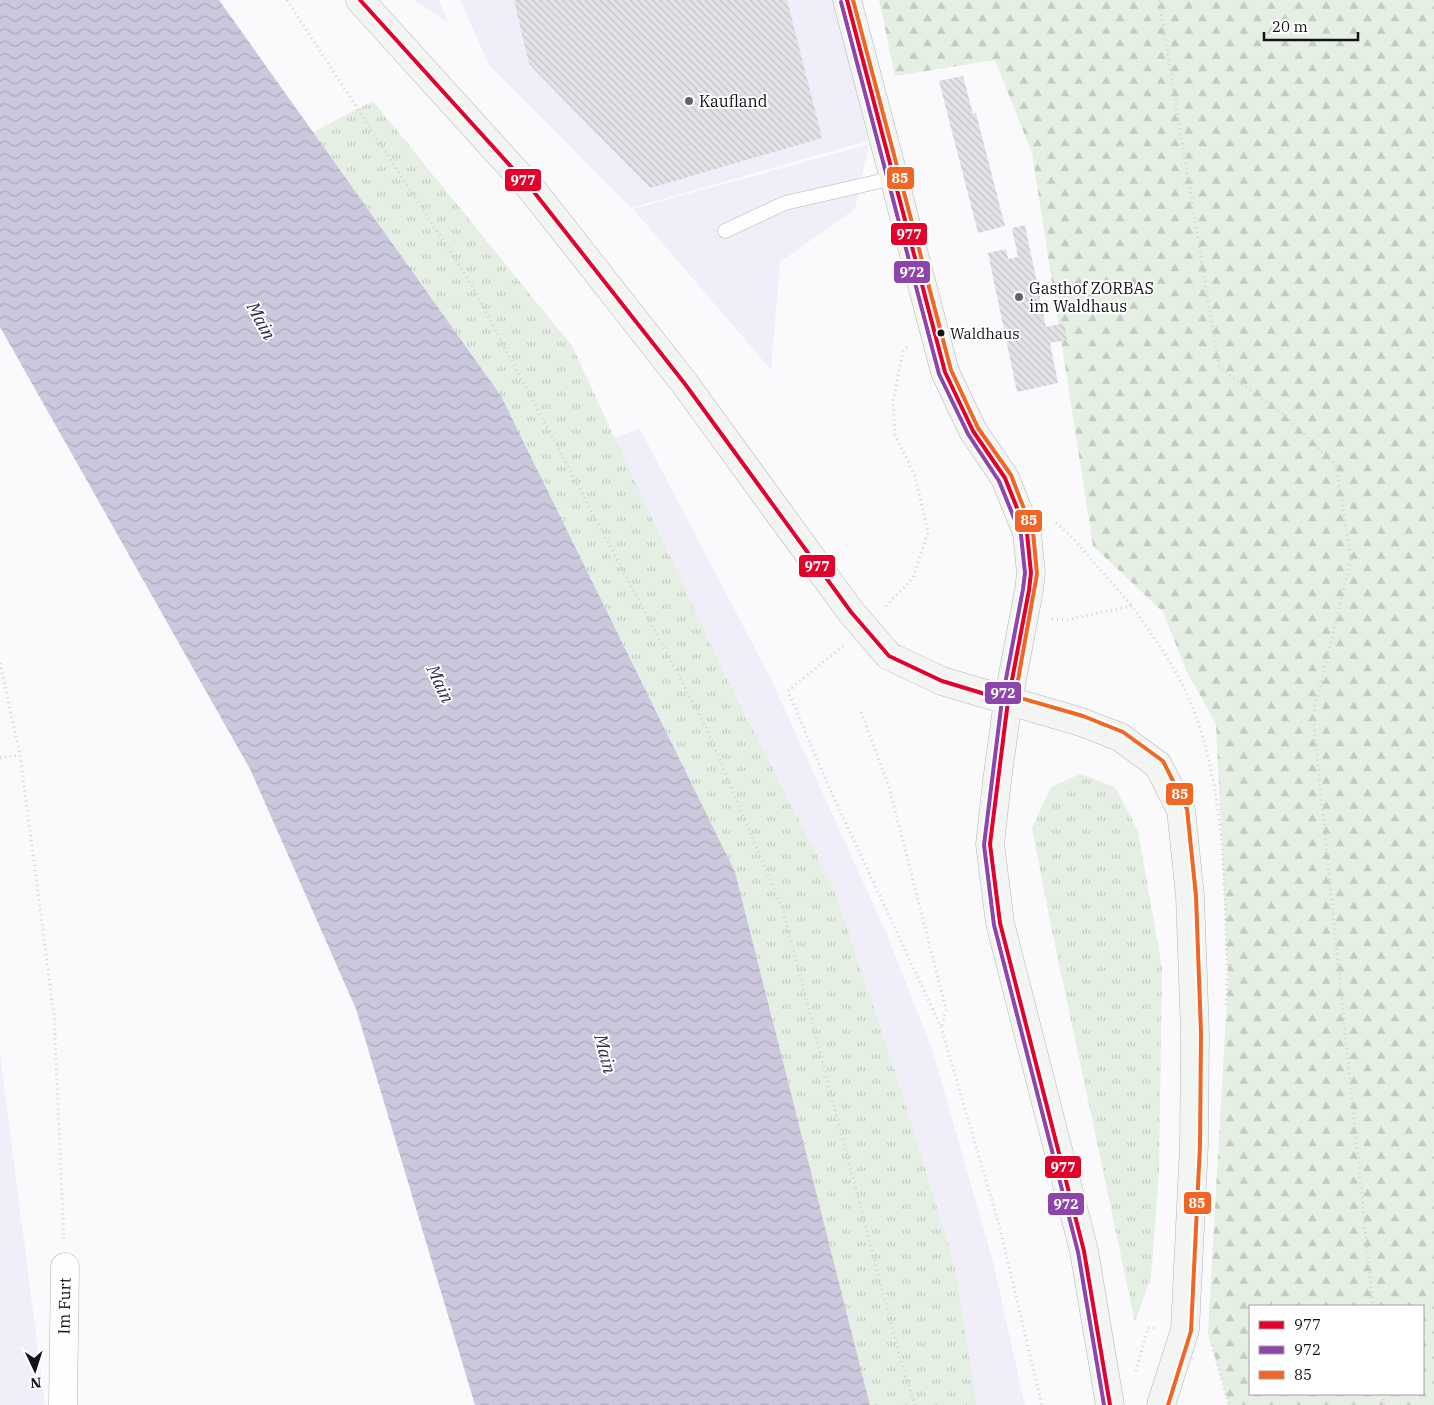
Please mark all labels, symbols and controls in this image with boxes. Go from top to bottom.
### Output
scale bar [1264,10,1358,42]
text: 20 m [1272,17,1308,36]
place label: Kaufland [699,91,768,111]
marker: Kaufland [683,95,695,107]
line badge: 85 [886,166,915,190]
line badge: 977 [504,168,542,192]
text: 85 [892,169,908,187]
text: 977 [510,171,536,189]
line badge: 977 [890,222,928,246]
text: 977 [896,225,922,243]
line badge: 972 [893,260,931,284]
text: 972 [899,263,925,281]
place label: Gasthof ZORBAS im Waldhaus [1029,278,1154,316]
marker: Gasthof ZORBAS im Waldhaus [1013,291,1025,303]
water label: Main [241,297,281,344]
place label: Waldhaus [950,324,1020,343]
marker: Waldhaus [936,328,946,338]
line badge: 85 [1014,509,1043,533]
text: 85 [1021,511,1037,529]
line badge: 977 [798,554,836,578]
text: 977 [804,557,830,575]
water label: Main [421,660,460,707]
line badge: 972 [984,681,1022,705]
text: 972 [990,684,1016,702]
line badge: 85 [1165,782,1194,806]
text: 85 [1172,785,1188,803]
water label: Main [589,1031,622,1077]
line badge: 977 [1044,1155,1082,1179]
text: 977 [1050,1158,1076,1176]
line badge: 85 [1183,1191,1212,1215]
line badge: 972 [1047,1192,1085,1216]
text: 85 [1189,1194,1205,1212]
text: 972 [1053,1195,1079,1213]
street label: Im Furt [54,1277,75,1335]
legend [1249,1305,1424,1395]
text: 977 [1294,1315,1321,1334]
text: 972 [1294,1340,1321,1359]
north arrow [10,1345,60,1395]
text: 85 [1294,1365,1312,1384]
text: N [30,1374,42,1392]

